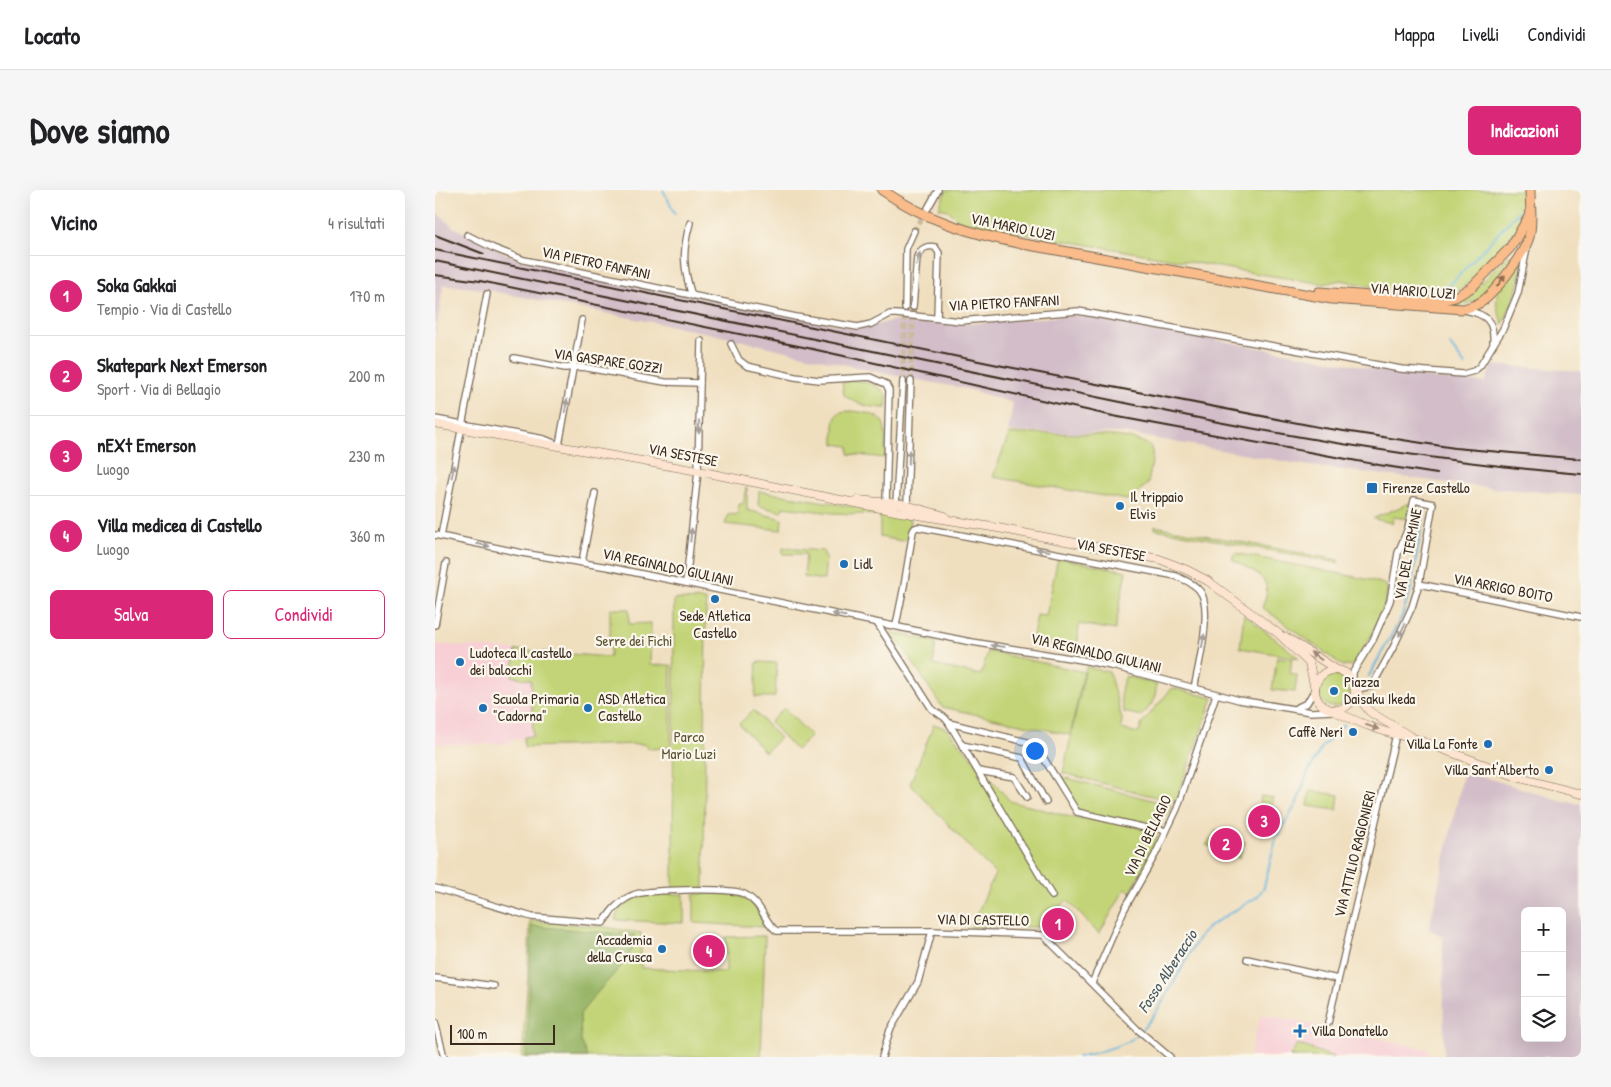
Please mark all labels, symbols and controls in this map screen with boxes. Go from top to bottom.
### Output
text: Locato [25,19,80,51]
text: Mappa [1394,22,1435,47]
text: Livelli [1463,22,1499,47]
text: Condividi [1527,22,1586,47]
button: Indicazioni [1468,106,1581,155]
text: Dove siamo [30,107,170,154]
street label: VIA MARIO LUZI [969,207,1057,246]
text: Vicino [50,208,97,237]
text: 4 risultati [328,212,385,234]
street label: VIA PIETRO FANFANI [540,241,653,284]
one-way arrow [915,251,923,266]
text: Soka Gakkai [97,272,177,298]
one-way arrow [1496,274,1506,288]
street label: VIA MARIO LUZI [1369,277,1457,304]
text: 1 [63,285,69,307]
text: 170 m [350,285,385,307]
street label: VIA PIETRO FANFANI [948,289,1060,316]
text: Tempio · Via di Castello [97,298,232,320]
street label: VIA GASPARE GOZZI [552,342,664,379]
text: Skatepark Next Emerson [97,352,267,378]
text: 2 [62,365,70,387]
text: 200 m [349,365,385,387]
text: Sport · Via di Bellagio [97,378,221,400]
one-way arrow [563,398,571,414]
one-way arrow [695,419,703,435]
text: nEXt Emerson [97,432,196,458]
street label: VIA SESTESE [647,437,720,472]
text: 3 [62,445,70,467]
text: 230 m [349,445,385,467]
one-way arrow [905,449,913,465]
text: Luogo [97,458,129,480]
one-way arrow [450,462,458,478]
place label: Firenze Castello [1382,477,1470,498]
marker: Firenze Castello [1365,481,1379,495]
place label: Il trippaio Elvis [1130,486,1183,524]
marker: Il trippaio Elvis [1114,500,1126,512]
street label: VIA DEL TERMINE [1388,506,1427,602]
text: Villa medicea di Castello [97,512,262,538]
text: 4 [63,525,69,547]
text: 360 m [350,525,385,547]
one-way arrow [687,526,695,542]
street label: VIA SESTESE [1075,532,1148,567]
text: Luogo [97,538,129,560]
one-way arrow [475,541,490,549]
street label: VIA REGINALDO GIULIANI [601,542,736,591]
one-way arrow [1035,546,1051,554]
place label: Lidl [854,553,873,574]
marker: Lidl [838,558,850,570]
street label: VIA ARRIGO BOITO [1452,568,1555,607]
button: Salva [50,590,213,639]
button: Condividi [223,590,385,639]
marker: Sede Atletica Castello [709,593,721,605]
place label: Sede Atletica Castello [680,605,751,643]
one-way arrow [831,611,846,619]
one-way arrow [1398,623,1406,637]
street label: VIA REGINALDO GIULIANI [1029,627,1164,678]
park label: Serre dei Fichi [596,630,672,651]
one-way arrow [1199,632,1207,648]
place label: Ludoteca Il castello dei balocchi [470,642,572,680]
one-way arrow [990,642,1006,650]
one-way arrow [1309,651,1323,661]
marker: Ludoteca Il castello dei balocchi [454,656,466,668]
place label: Piazza Daisaku Ikeda [1344,671,1415,709]
marker: Piazza Daisaku Ikeda [1328,685,1340,697]
place label: Scuola Primaria "Cadorna" [493,688,579,726]
place label: ASD Atletica Castello [598,688,666,726]
marker: Scuola Primaria "Cadorna" [477,702,489,714]
marker: ASD Atletica Castello [582,702,594,714]
place label: Caffè Neri [1289,721,1343,742]
one-way arrow [1365,723,1380,731]
park label: Parco Mario Luzi [662,726,716,764]
marker: Caffè Neri [1347,726,1359,738]
place label: Villa La Fonte [1406,733,1478,754]
your location [1022,738,1048,764]
marker: Villa La Fonte [1482,738,1494,750]
place label: Villa Sant'Alberto [1444,759,1539,780]
marker: Villa Sant'Alberto [1543,764,1555,776]
street label: VIA ATTILIO RAGIONIERI [1329,788,1380,920]
street label: VIA DI BELLAGIO [1119,791,1176,880]
pin: 3 [1248,802,1280,840]
pin: 2 [1210,825,1242,863]
pin: 1 [1042,905,1074,943]
map controls [1521,907,1566,1042]
button: + [1521,907,1566,952]
street label: VIA DI CASTELLO [937,908,1029,931]
water label: Fosso Alberaccio [1132,924,1203,1017]
place label: Accademia della Crusca [587,929,652,967]
pin: 4 [693,932,725,970]
marker: Accademia della Crusca [656,943,668,955]
button: − [1521,952,1566,997]
button: layers [1521,997,1566,1042]
place label: Villa Donatello [1311,1020,1388,1041]
scale bar [450,1022,555,1045]
text: 100 m [457,1024,487,1043]
marker: Villa Donatello [1293,1024,1307,1038]

